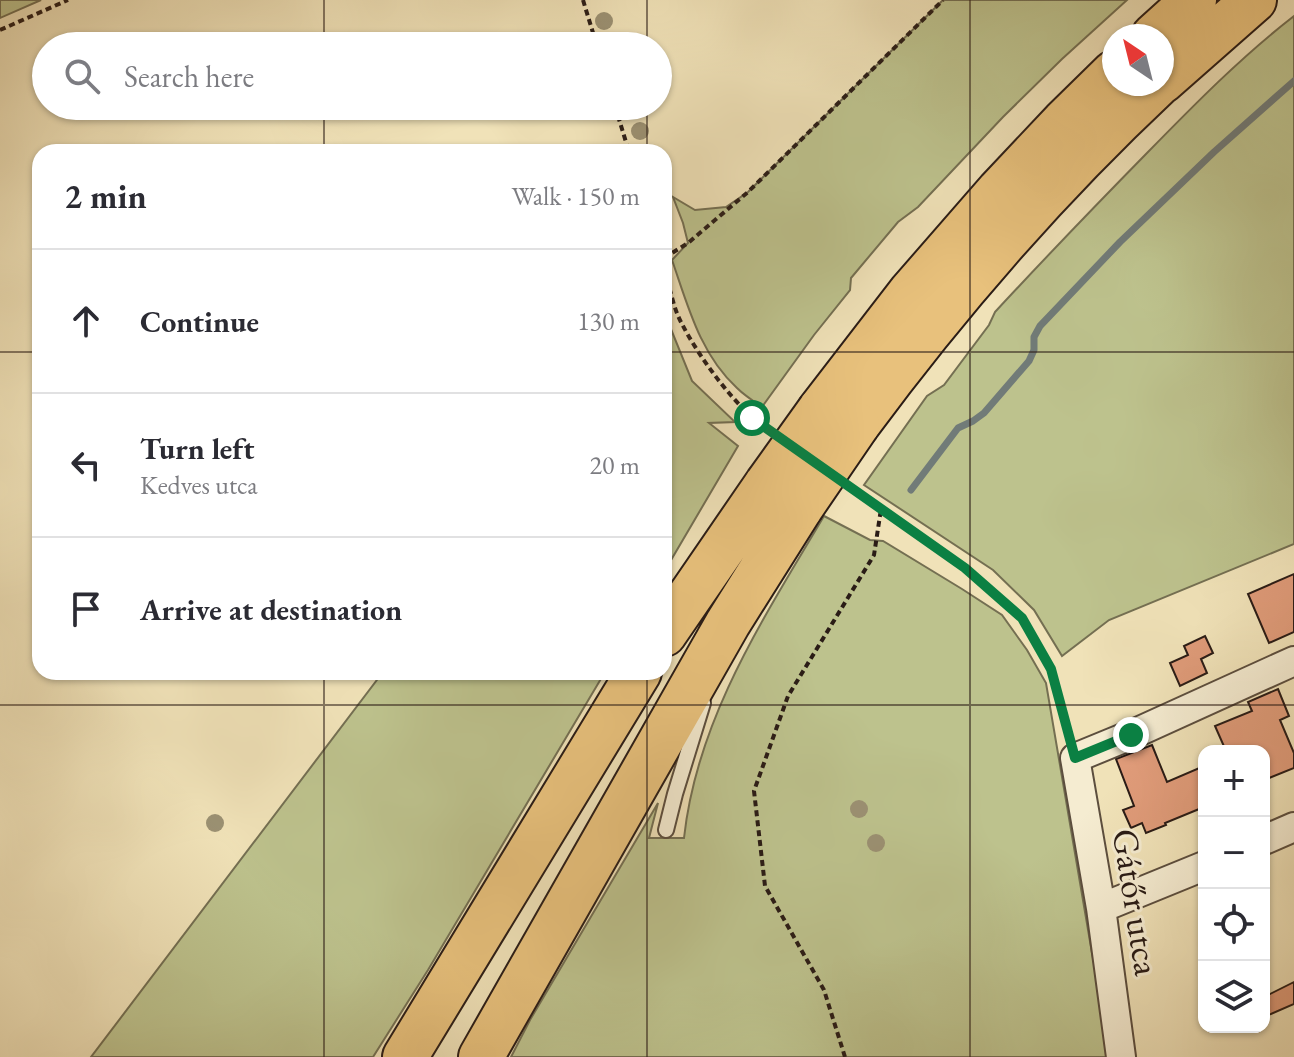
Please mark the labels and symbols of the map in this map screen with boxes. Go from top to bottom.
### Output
north arrow [1102,24,1174,96]
route start [734,400,770,436]
route end [1113,717,1149,753]
street label: Gátőr utca [1102,825,1171,979]

